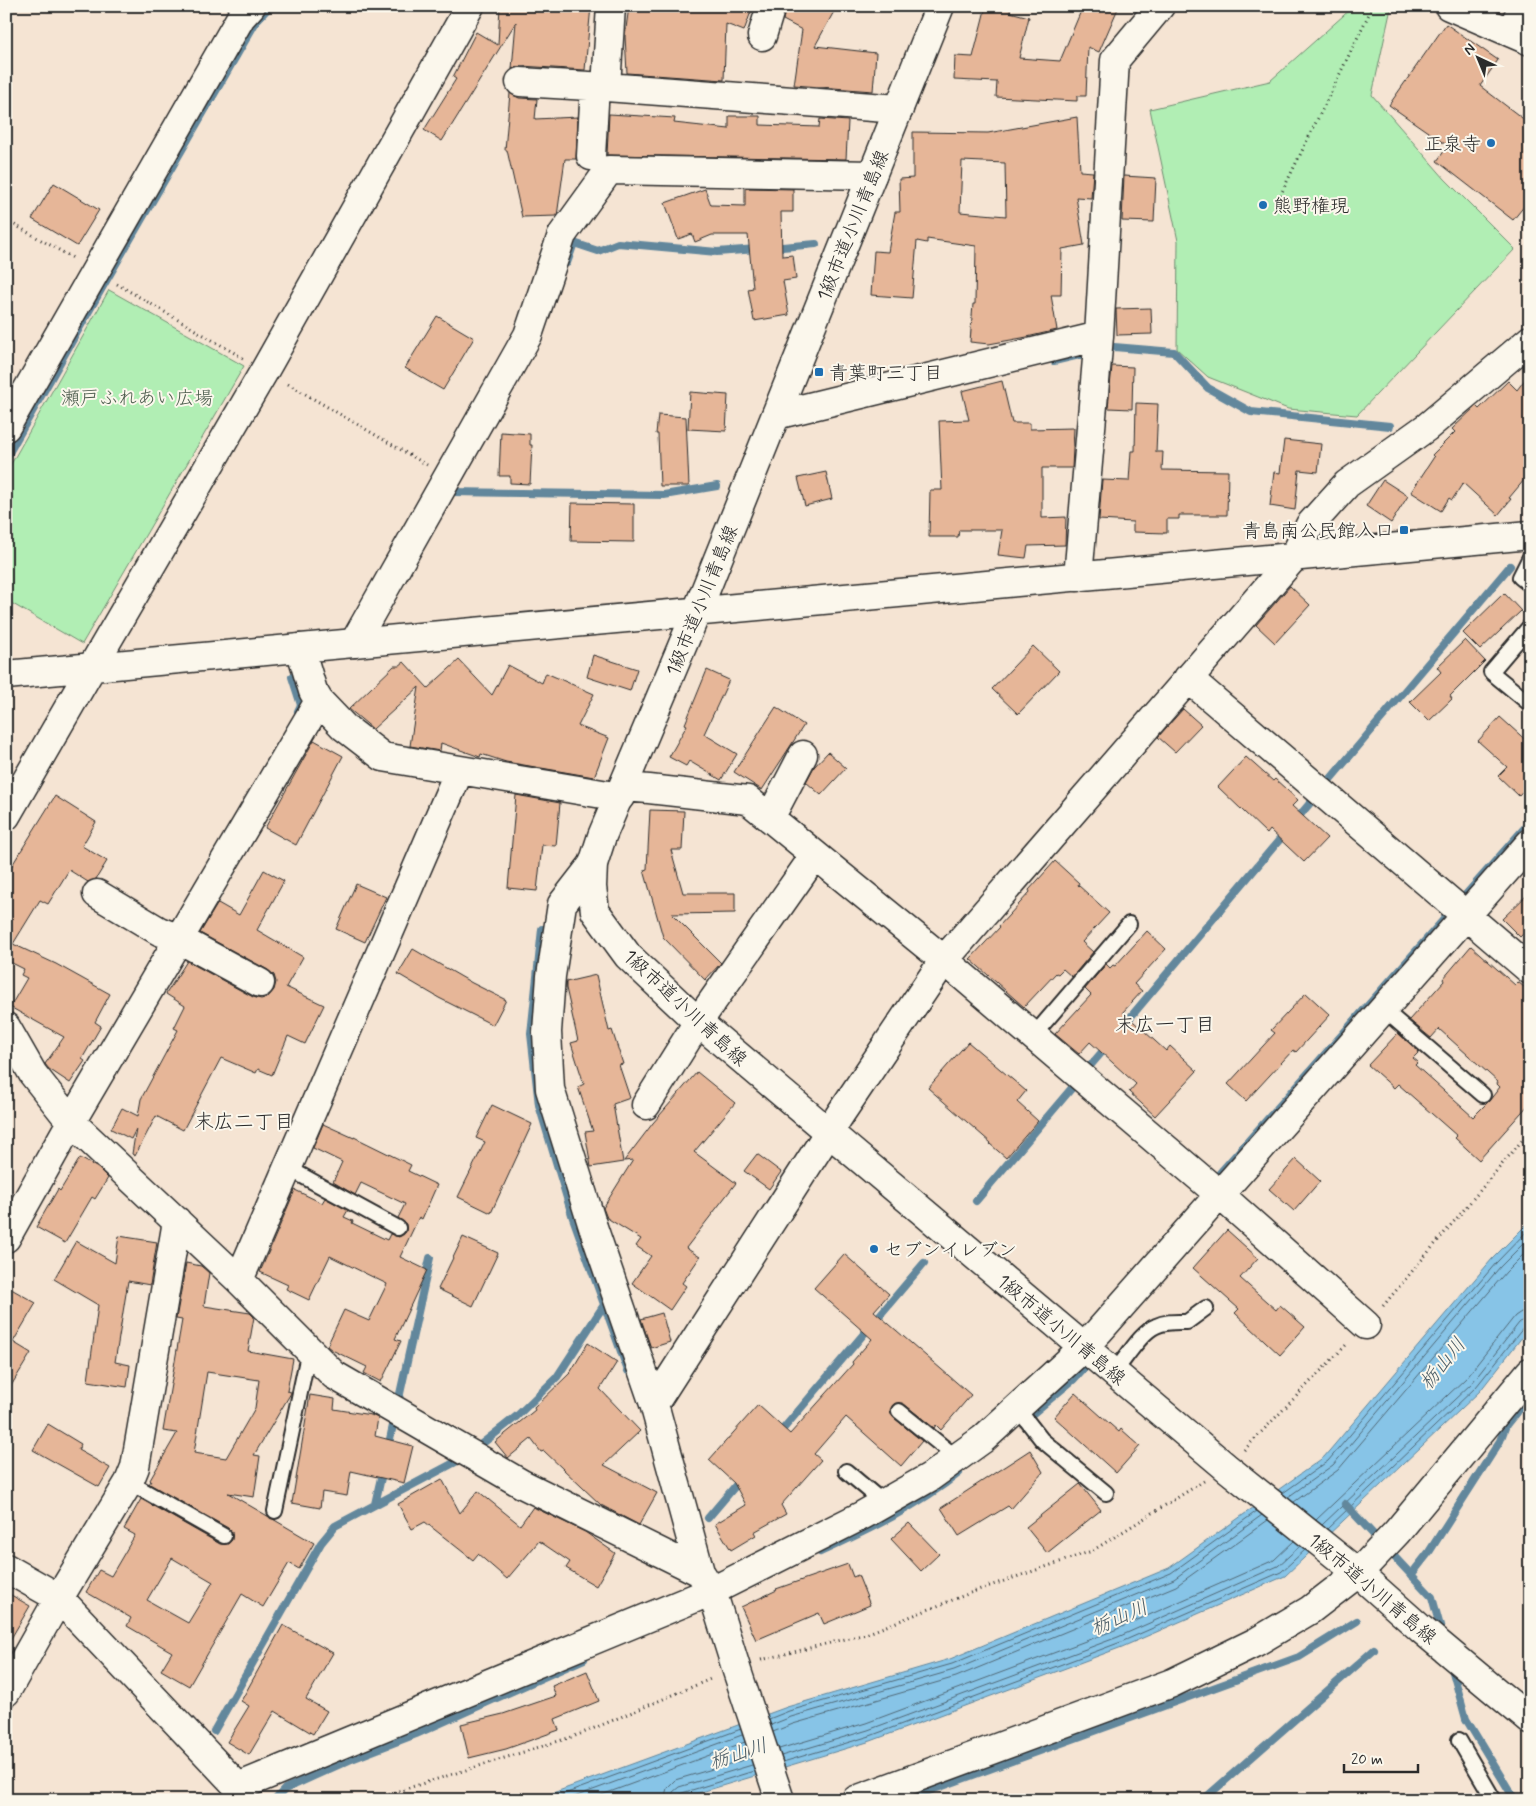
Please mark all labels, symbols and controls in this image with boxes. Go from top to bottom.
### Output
north arrow [1454,32,1504,82]
text: N [1460,40,1479,59]
place label: 正泉寺 [1424,132,1481,157]
marker: 正泉寺 [1485,137,1497,149]
street label: 1級市道小川青島線 [812,146,895,305]
place label: 熊野権現 [1273,194,1349,219]
marker: 熊野権現 [1257,199,1269,211]
place label: 青葉町三丁目 [829,361,943,386]
marker: 青葉町三丁目 [813,366,825,378]
park label: 瀬戸ふれあい広場 [61,386,213,411]
place label: 青島南公民館入口 [1242,519,1394,544]
street label: 1級市道小川青島線 [661,521,744,680]
marker: 青島南公民館入口 [1398,524,1410,536]
street label: 1級市道小川青島線 [618,944,752,1072]
district label: 末広一丁目 [1115,1012,1215,1039]
district label: 末広二丁目 [194,1109,294,1136]
place label: セブンイレブン [884,1238,1017,1263]
marker: セブンイレブン [868,1243,880,1255]
street label: 1級市道小川青島線 [992,1269,1131,1391]
water label: 栃山川 [1414,1332,1473,1396]
street label: 1級市道小川青島線 [1303,1528,1442,1650]
water label: 栃山川 [1087,1594,1152,1643]
water label: 栃山川 [706,1732,771,1777]
scale bar [1344,1741,1417,1773]
text: 20 m [1351,1750,1383,1770]

